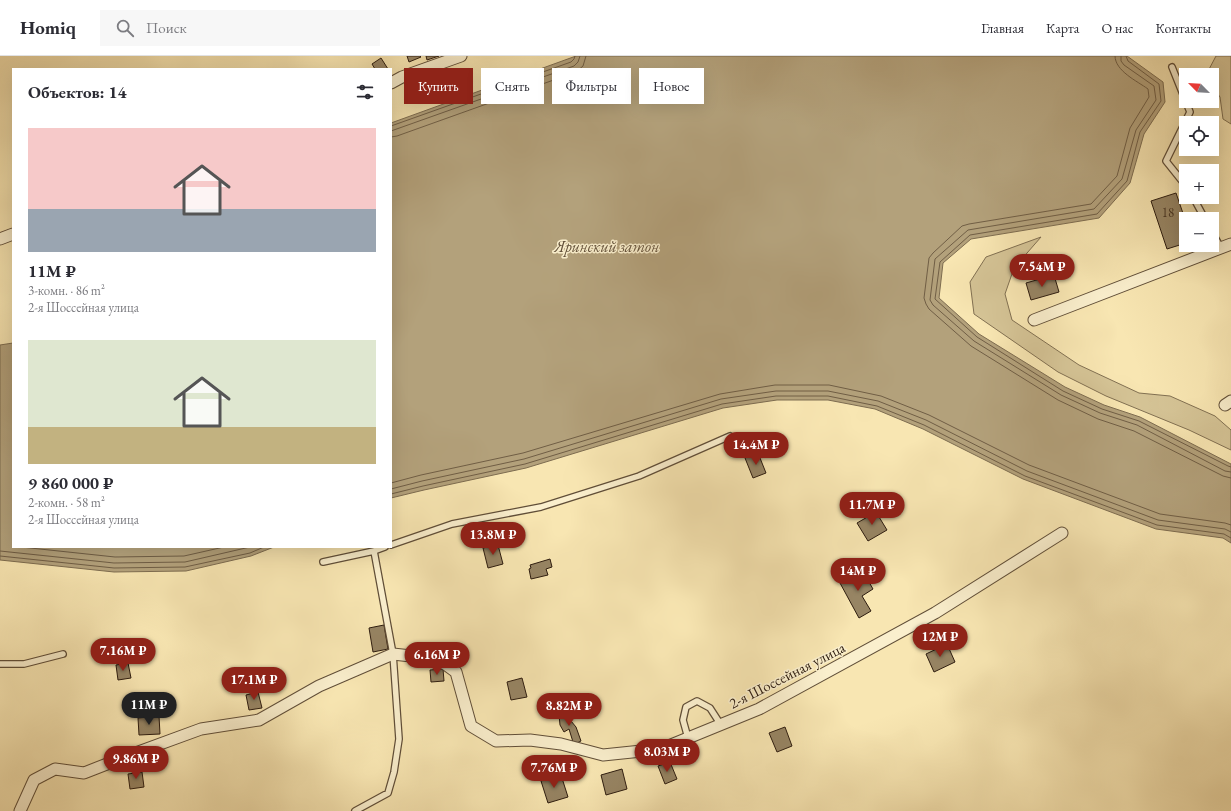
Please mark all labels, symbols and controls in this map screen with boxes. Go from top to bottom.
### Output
search box [100,10,380,46]
text: Homiq [20,15,76,40]
icon: search [114,17,136,39]
text: Поиск [146,18,187,37]
text: Главная [981,19,1024,37]
text: Карта [1046,19,1079,37]
text: О нас [1101,19,1133,37]
text: Контакты [1155,19,1211,37]
chip: Купить [404,68,473,104]
chip: Снять [481,68,544,104]
chip: Фильтры [552,68,631,104]
chip: Новое [639,68,704,104]
north arrow [1179,68,1219,108]
map controls [1179,68,1219,252]
text: Объектов: 14 [28,81,127,103]
icon: filters [354,81,376,103]
button: locate [1179,116,1219,156]
icon: home [166,154,238,226]
button: + [1179,164,1219,204]
house number: 18 [1162,204,1174,221]
button: − [1179,212,1219,252]
water label: Яринский затон [553,236,660,257]
pin: 7.54M ₽ [1005,254,1079,288]
text: 7.54M ₽ [1019,258,1065,275]
text: 11M ₽ [28,260,76,282]
text: 3-комн. · 86 m² [28,282,105,299]
text: 2-я Шоссейная улица [28,299,139,316]
icon: home [166,366,238,438]
pin: 14.4M ₽ [719,432,793,466]
text: 14.4M ₽ [733,436,779,453]
text: 9 860 000 ₽ [28,472,114,494]
pin: 11.7M ₽ [835,492,909,526]
text: 2-комн. · 58 m² [28,494,105,511]
text: 11.7M ₽ [849,496,895,513]
text: 2-я Шоссейная улица [28,511,139,528]
pin: 13.8M ₽ [456,522,530,556]
text: 13.8M ₽ [470,526,516,543]
pin: 14M ₽ [830,558,886,592]
text: 14M ₽ [840,562,876,579]
pin: 12M ₽ [912,624,968,658]
text: 12M ₽ [922,628,958,645]
pin: 7.16M ₽ [86,638,160,672]
street label: 2-я Шоссейная улица [726,638,848,712]
text: 7.16M ₽ [100,642,146,659]
pin: 6.16M ₽ [400,642,474,676]
text: 6.16M ₽ [414,646,460,663]
pin: 17.1M ₽ [217,667,291,701]
text: 17.1M ₽ [231,671,277,688]
pin: 11M ₽ [121,692,177,726]
pin: 8.82M ₽ [532,693,606,727]
text: 11M ₽ [131,696,167,713]
text: 8.82M ₽ [546,697,592,714]
pin: 8.03M ₽ [630,739,704,773]
text: 8.03M ₽ [644,743,690,760]
pin: 9.86M ₽ [99,746,173,780]
text: 9.86M ₽ [113,750,159,767]
pin: 7.76M ₽ [517,755,591,789]
text: 7.76M ₽ [531,759,577,776]

